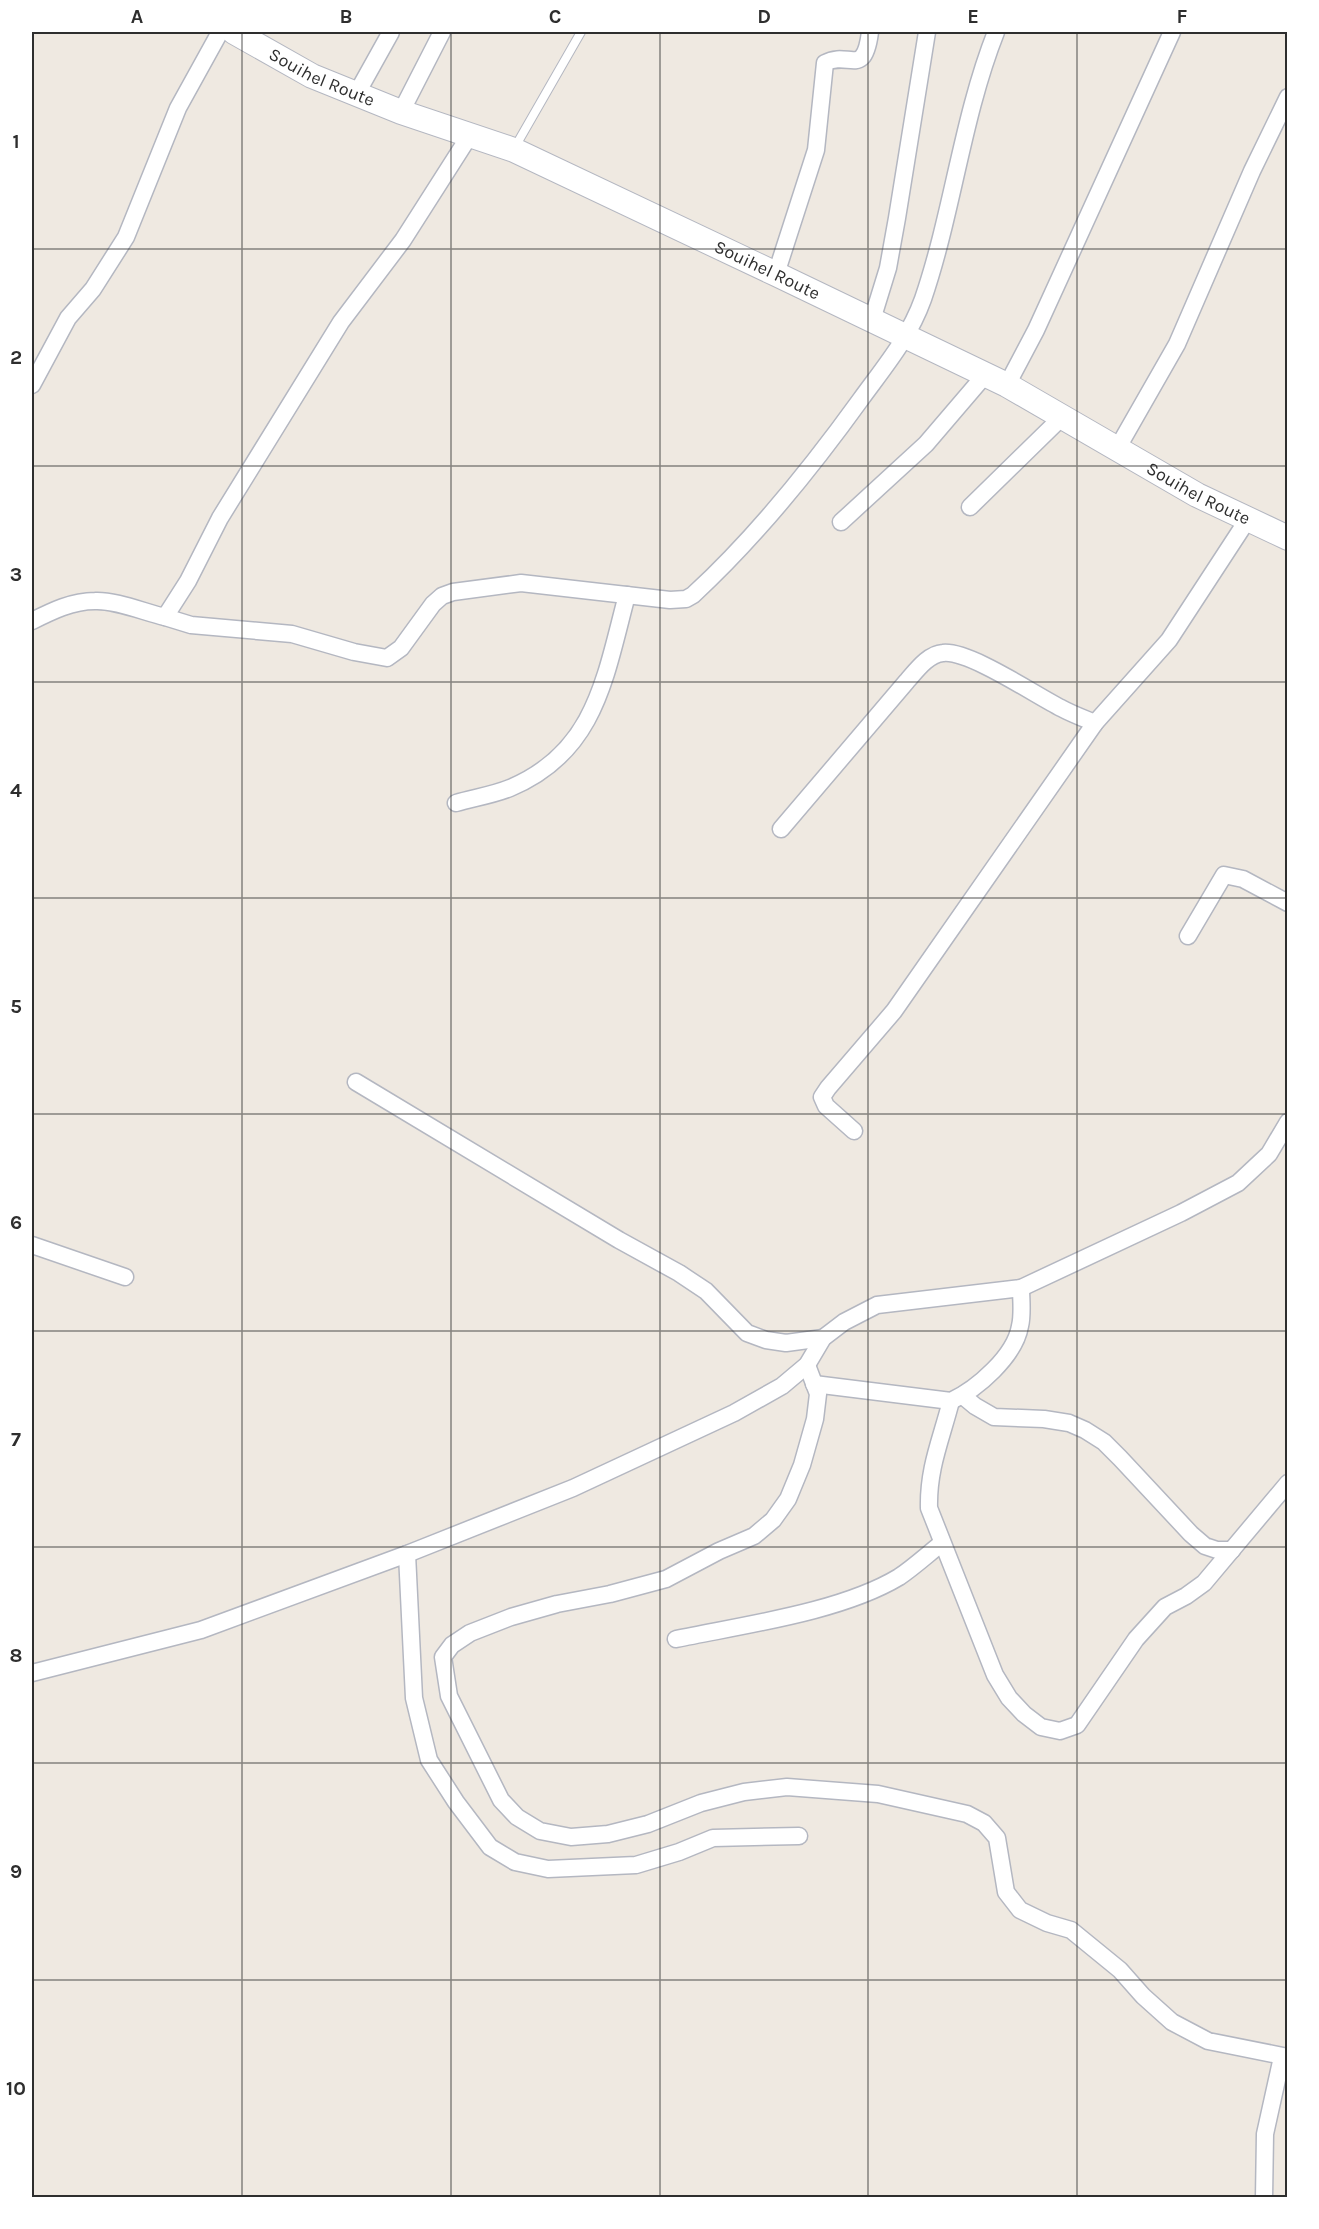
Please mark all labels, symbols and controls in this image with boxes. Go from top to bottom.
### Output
text: A [131,5,144,28]
text: B [340,5,352,28]
text: C [549,5,561,28]
text: D [757,5,771,28]
text: E [967,5,979,28]
text: F [1177,5,1188,28]
street label: Souihel Route [265,43,378,111]
text: 1 [12,130,20,153]
street label: Souihel Route [711,235,824,304]
text: 2 [10,346,22,369]
street label: Souihel Route [1142,457,1254,530]
text: 3 [10,563,22,586]
text: 4 [10,779,22,802]
text: 5 [10,995,22,1018]
text: 6 [10,1211,22,1234]
text: 7 [11,1428,21,1451]
text: 8 [10,1644,22,1667]
text: 9 [10,1860,22,1883]
text: 10 [6,2077,26,2100]

